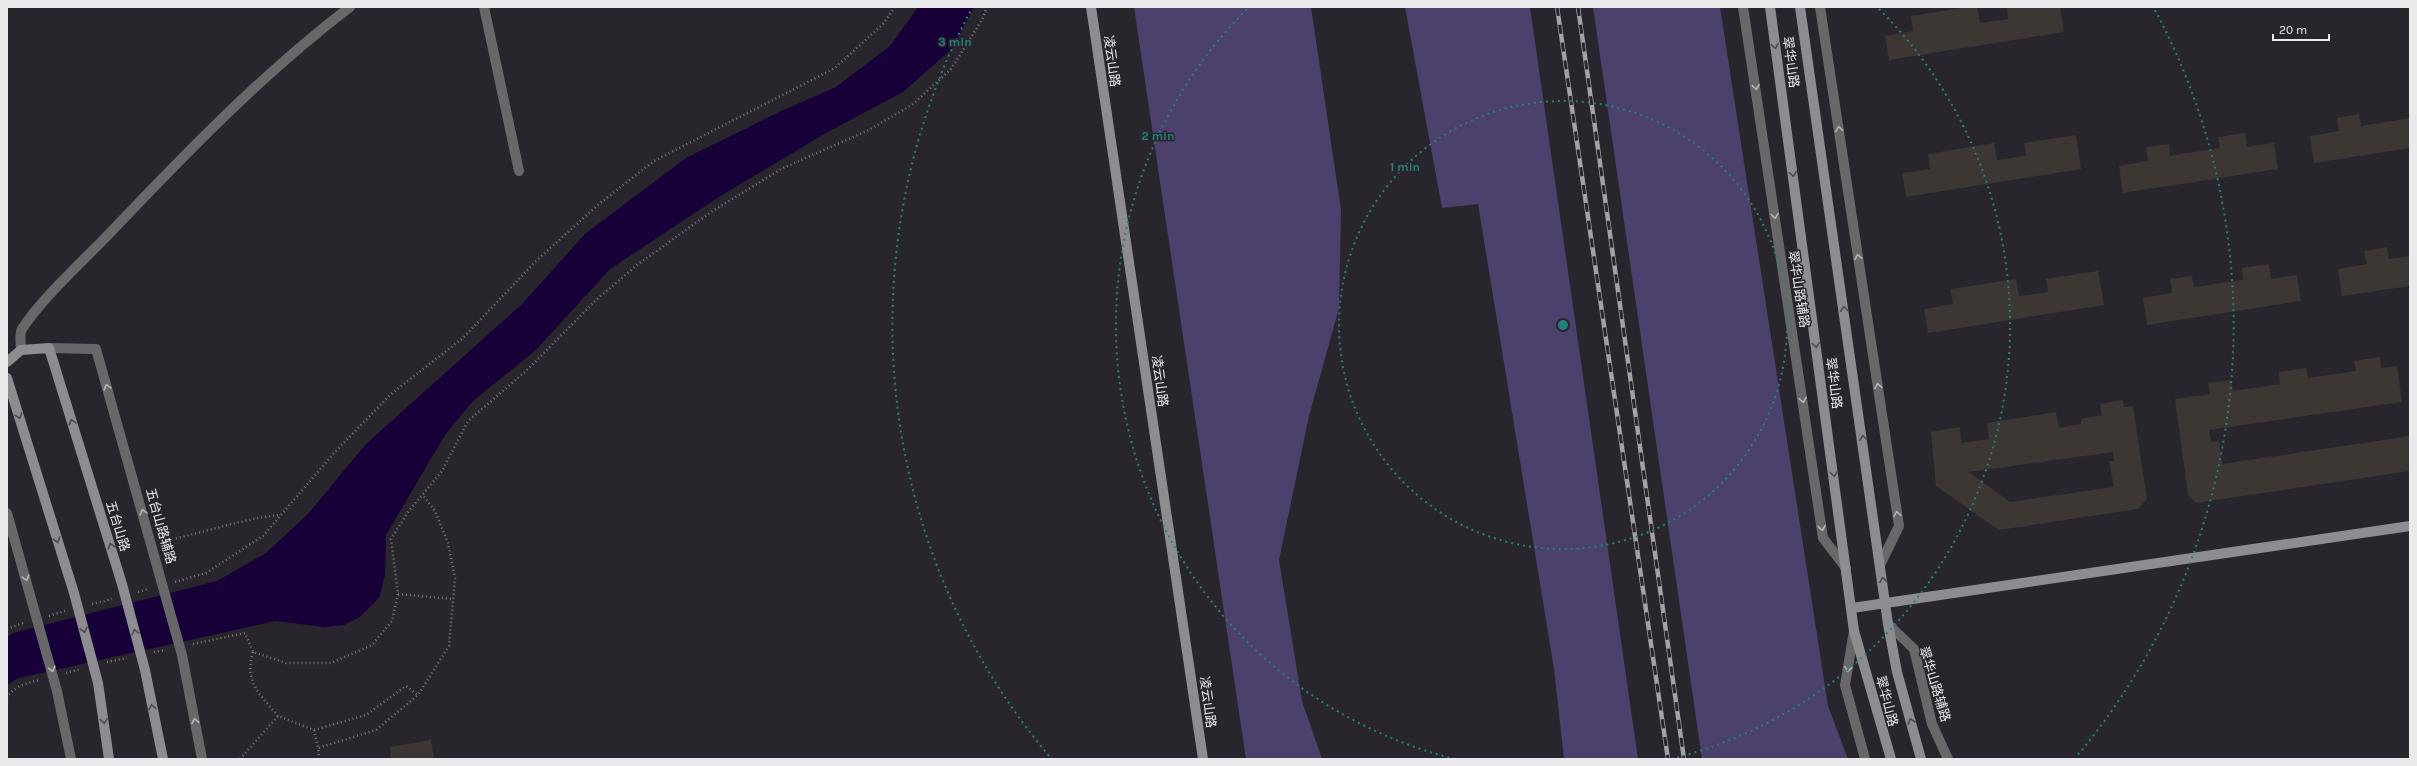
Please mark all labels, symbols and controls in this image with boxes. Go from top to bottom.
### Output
scale bar [2273,16,2329,42]
text: 20 m [2279,23,2307,37]
street label: 凌云山路 [1101,34,1123,88]
text: 3 min [938,35,972,49]
street label: 翠华山路 [1780,35,1802,89]
one-way arrow [1770,43,1779,49]
one-way arrow [1751,84,1760,90]
one-way arrow [1835,126,1844,132]
text: 2 min [1141,129,1175,143]
text: 1 min [1390,160,1420,174]
one-way arrow [1788,171,1797,178]
one-way arrow [1770,213,1779,219]
street label: 翠华山路辅路 [1785,249,1813,329]
one-way arrow [1854,254,1863,260]
one-way arrow [1840,306,1849,312]
centre of rings [1556,318,1570,332]
one-way arrow [1811,342,1820,348]
street label: 凌云山路 [1149,354,1171,408]
street label: 翠华山路 [1823,356,1845,410]
one-way arrow [103,383,112,390]
one-way arrow [1874,383,1883,389]
one-way arrow [1798,396,1807,403]
one-way arrow [14,412,23,419]
one-way arrow [68,419,77,426]
one-way arrow [1859,435,1868,441]
one-way arrow [1829,471,1838,477]
street label: 五台山路辅路 [143,486,179,566]
street label: 五台山路 [103,499,133,553]
one-way arrow [139,508,148,515]
one-way arrow [1893,511,1902,517]
one-way arrow [1817,525,1826,531]
one-way arrow [53,536,61,543]
one-way arrow [107,543,116,550]
one-way arrow [21,574,30,581]
one-way arrow [1879,577,1888,584]
one-way arrow [79,627,88,634]
one-way arrow [131,629,140,636]
street label: 翠华山路辅路 [1916,645,1954,723]
one-way arrow [47,666,55,672]
one-way arrow [1844,666,1853,672]
street label: 翠华山路 [1873,674,1901,728]
street label: 凌云山路 [1197,675,1219,729]
one-way arrow [149,704,157,710]
one-way arrow [99,718,108,724]
one-way arrow [191,718,200,724]
one-way arrow [1907,718,1916,725]

